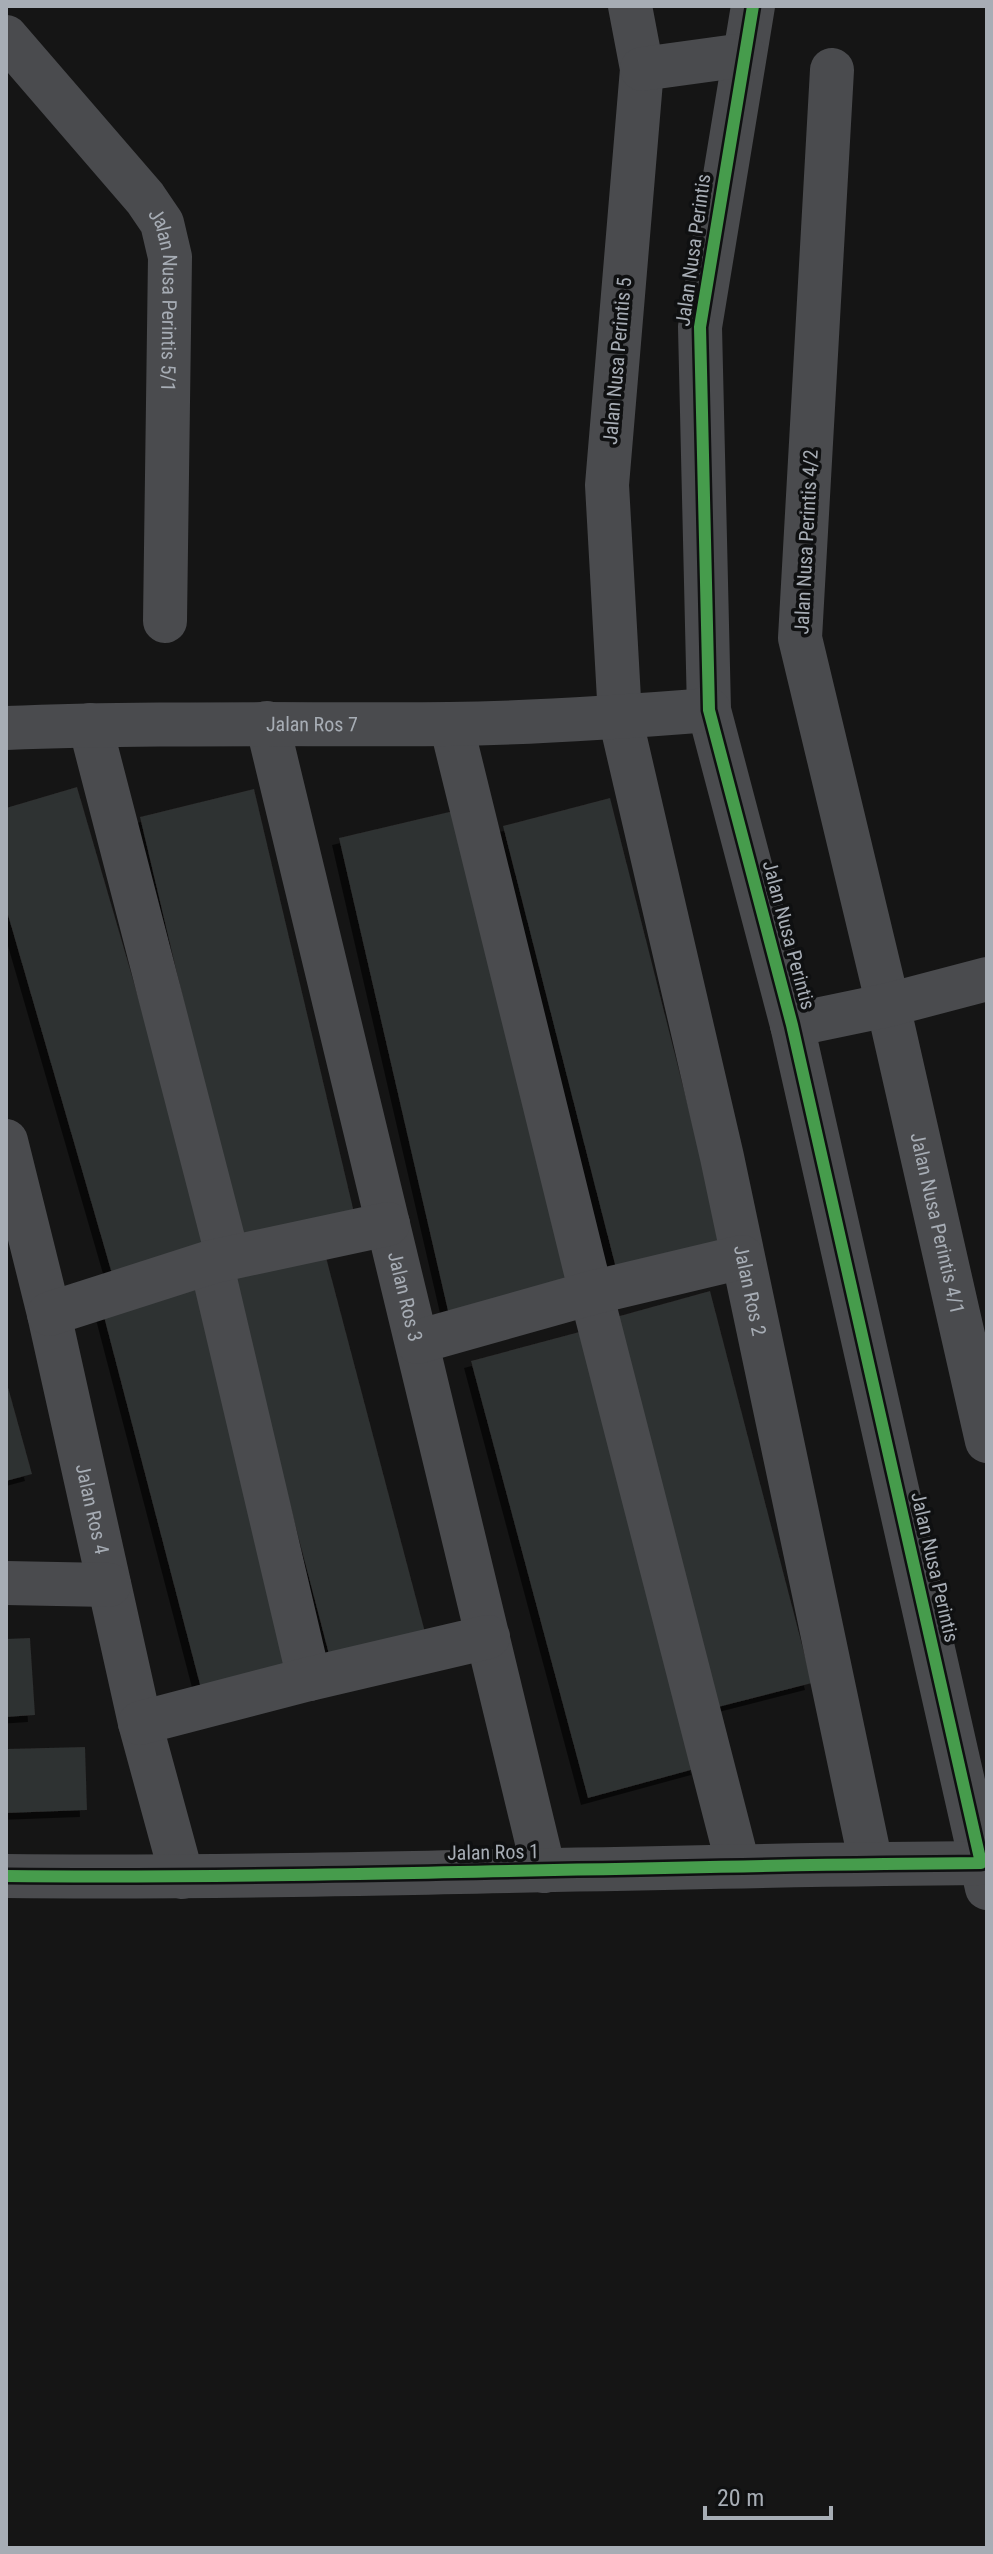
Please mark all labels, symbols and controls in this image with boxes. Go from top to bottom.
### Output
street label: Jalan Nusa Perintis [670,172,716,328]
street label: Jalan Nusa Perintis 5/1 [143,203,182,392]
street label: Jalan Nusa Perintis 5 [598,276,636,446]
street label: Jalan Nusa Perintis 4/2 [789,449,823,635]
street label: Jalan Ros 7 [266,712,358,736]
street label: Jalan Nusa Perintis [758,858,820,1012]
street label: Jalan Nusa Perintis 4/1 [905,1130,970,1316]
street label: Jalan Ros 2 [729,1243,771,1338]
street label: Jalan Ros 3 [383,1249,428,1344]
street label: Jalan Ros 4 [71,1461,114,1557]
street label: Jalan Nusa Perintis [906,1490,964,1644]
street label: Jalan Ros 1 [447,1839,539,1865]
scale bar [705,2470,831,2520]
text: 20 m [717,2484,764,2512]

